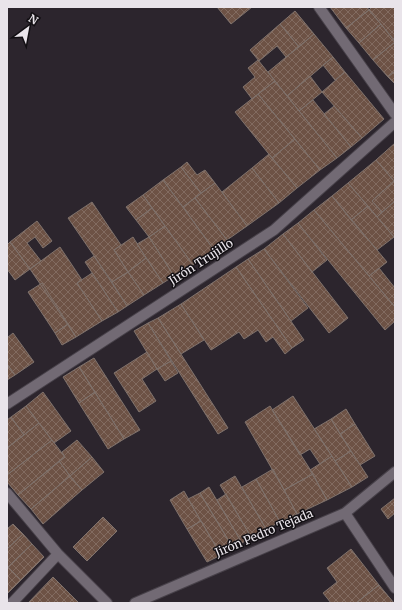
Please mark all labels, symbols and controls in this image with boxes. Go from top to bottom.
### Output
north arrow [8,8,48,48]
text: N [26,11,41,28]
street label: Jirón Trujillo [165,235,236,288]
street label: Jirón Pedro Tejada [212,505,316,560]

